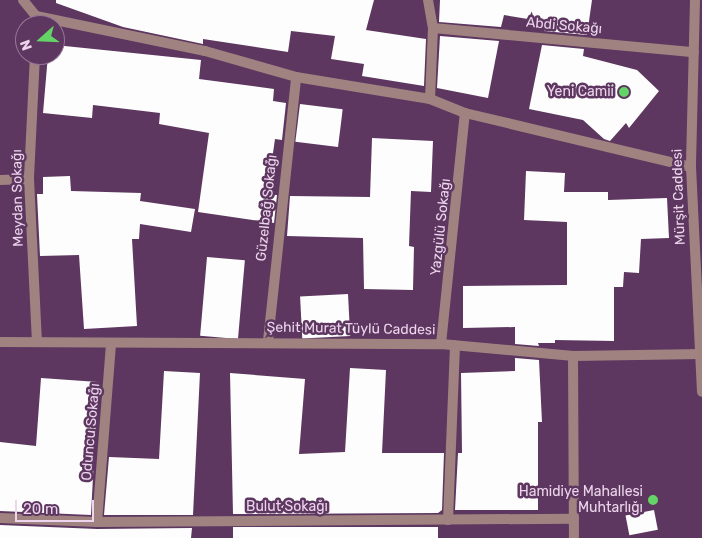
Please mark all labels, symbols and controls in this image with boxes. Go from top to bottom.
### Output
street label: Abdi Sokağı [525,14,603,38]
north arrow [15,15,65,65]
text: N [17,37,36,53]
place label: Yeni Camii [547,84,614,100]
marker: Yeni Camii [618,86,630,98]
street label: Meydan Sokağı [9,149,27,247]
street label: Mürşit Caddesi [669,149,689,245]
street label: Güzelbağ Sokağı [253,154,281,262]
street label: Yazgülü Sokağı [428,177,454,277]
street label: Şehit Murat Tüylü Caddesi [266,319,436,339]
street label: Oduncu Sokağı [78,383,104,481]
place label: Hamidiye Mahallesi Muhtarlığı [519,484,643,516]
scale bar [18,490,96,522]
marker: Hamidiye Mahallesi Muhtarlığı [647,494,659,506]
street label: Bulut Sokağı [246,499,328,515]
text: 20 m [23,500,58,518]

